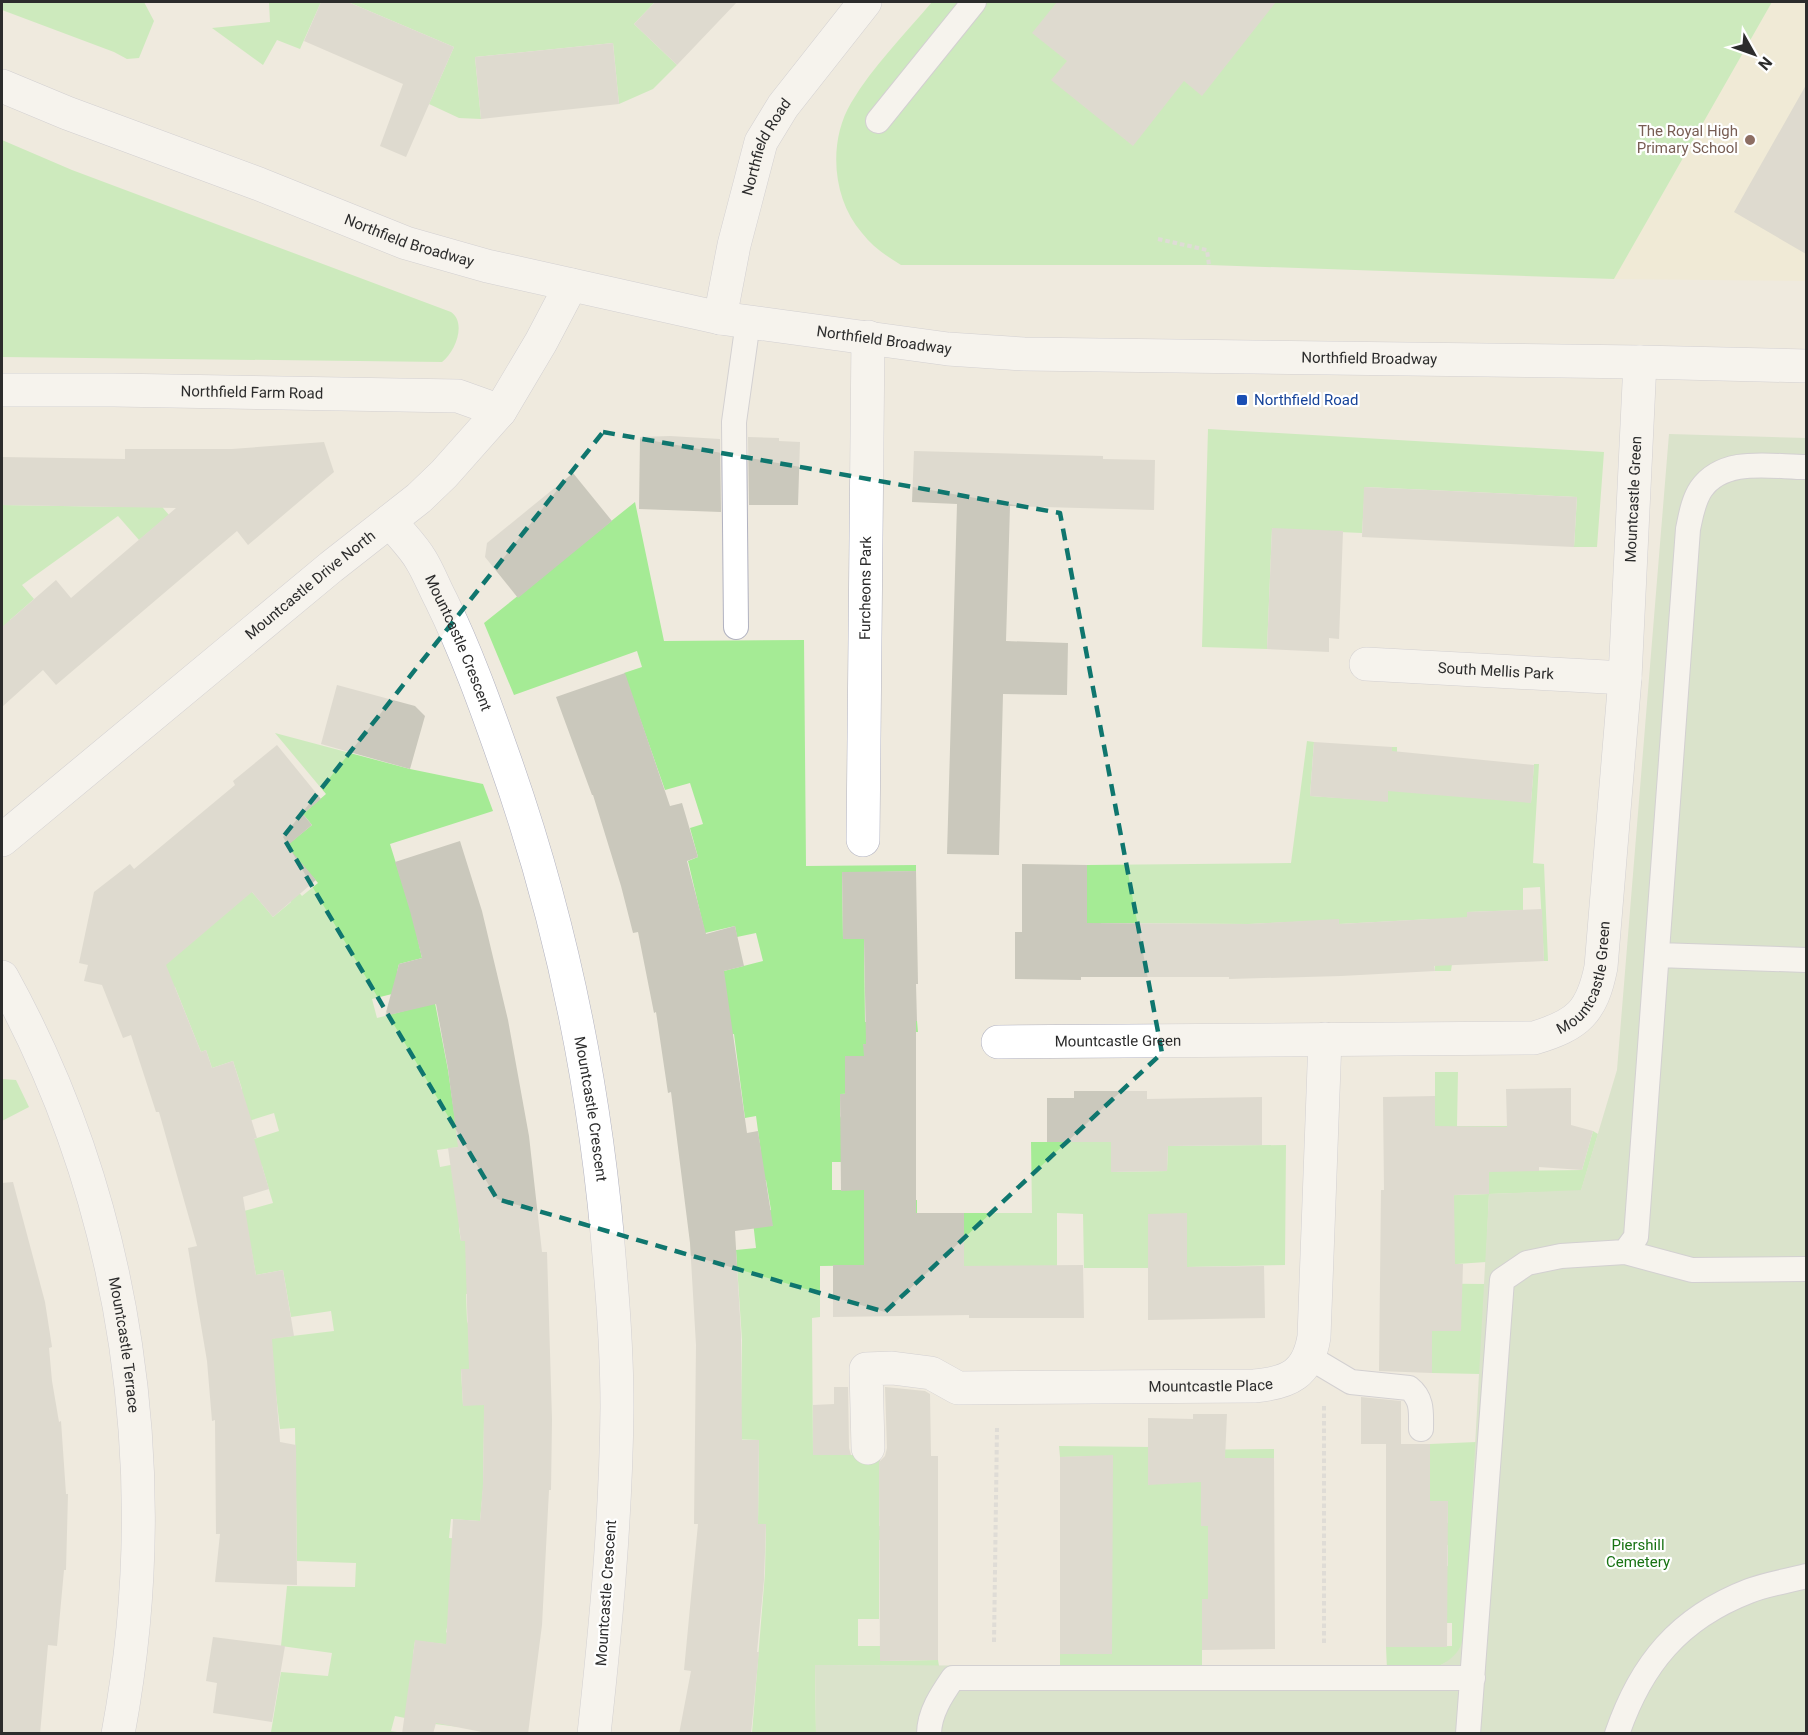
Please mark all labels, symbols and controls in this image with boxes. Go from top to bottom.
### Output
north arrow [1724,24,1784,84]
text: N [1754,53,1776,74]
street label: Northfield Road [738,95,795,198]
place label: The Royal High Primary School [1637,122,1738,157]
marker: The Royal High Primary School [1743,133,1757,147]
street label: Northfield Broadway [342,210,476,271]
street label: Northfield Broadway [815,322,953,358]
street label: Northfield Broadway [1301,349,1437,368]
street label: Northfield Farm Road [180,382,323,403]
place label: Northfield Road [1254,391,1358,409]
marker: Northfield Road [1235,393,1249,407]
street label: Mountcastle Green [1621,436,1645,563]
street label: Mountcastle Drive North [242,527,379,643]
street label: Furcheons Park [856,535,875,640]
street label: Mountcastle Crescent [421,572,495,714]
street label: South Mellis Park [1437,659,1555,683]
street label: Mountcastle Green [1553,920,1614,1038]
street label: Mountcastle Green [1055,1032,1181,1051]
street label: Mountcastle Crescent [570,1035,611,1183]
street label: Mountcastle Terrace [105,1276,143,1414]
street label: Mountcastle Place [1149,1375,1274,1396]
street label: Mountcastle Crescent [592,1519,620,1667]
park label: Piershill Cemetery [1606,1536,1670,1571]

